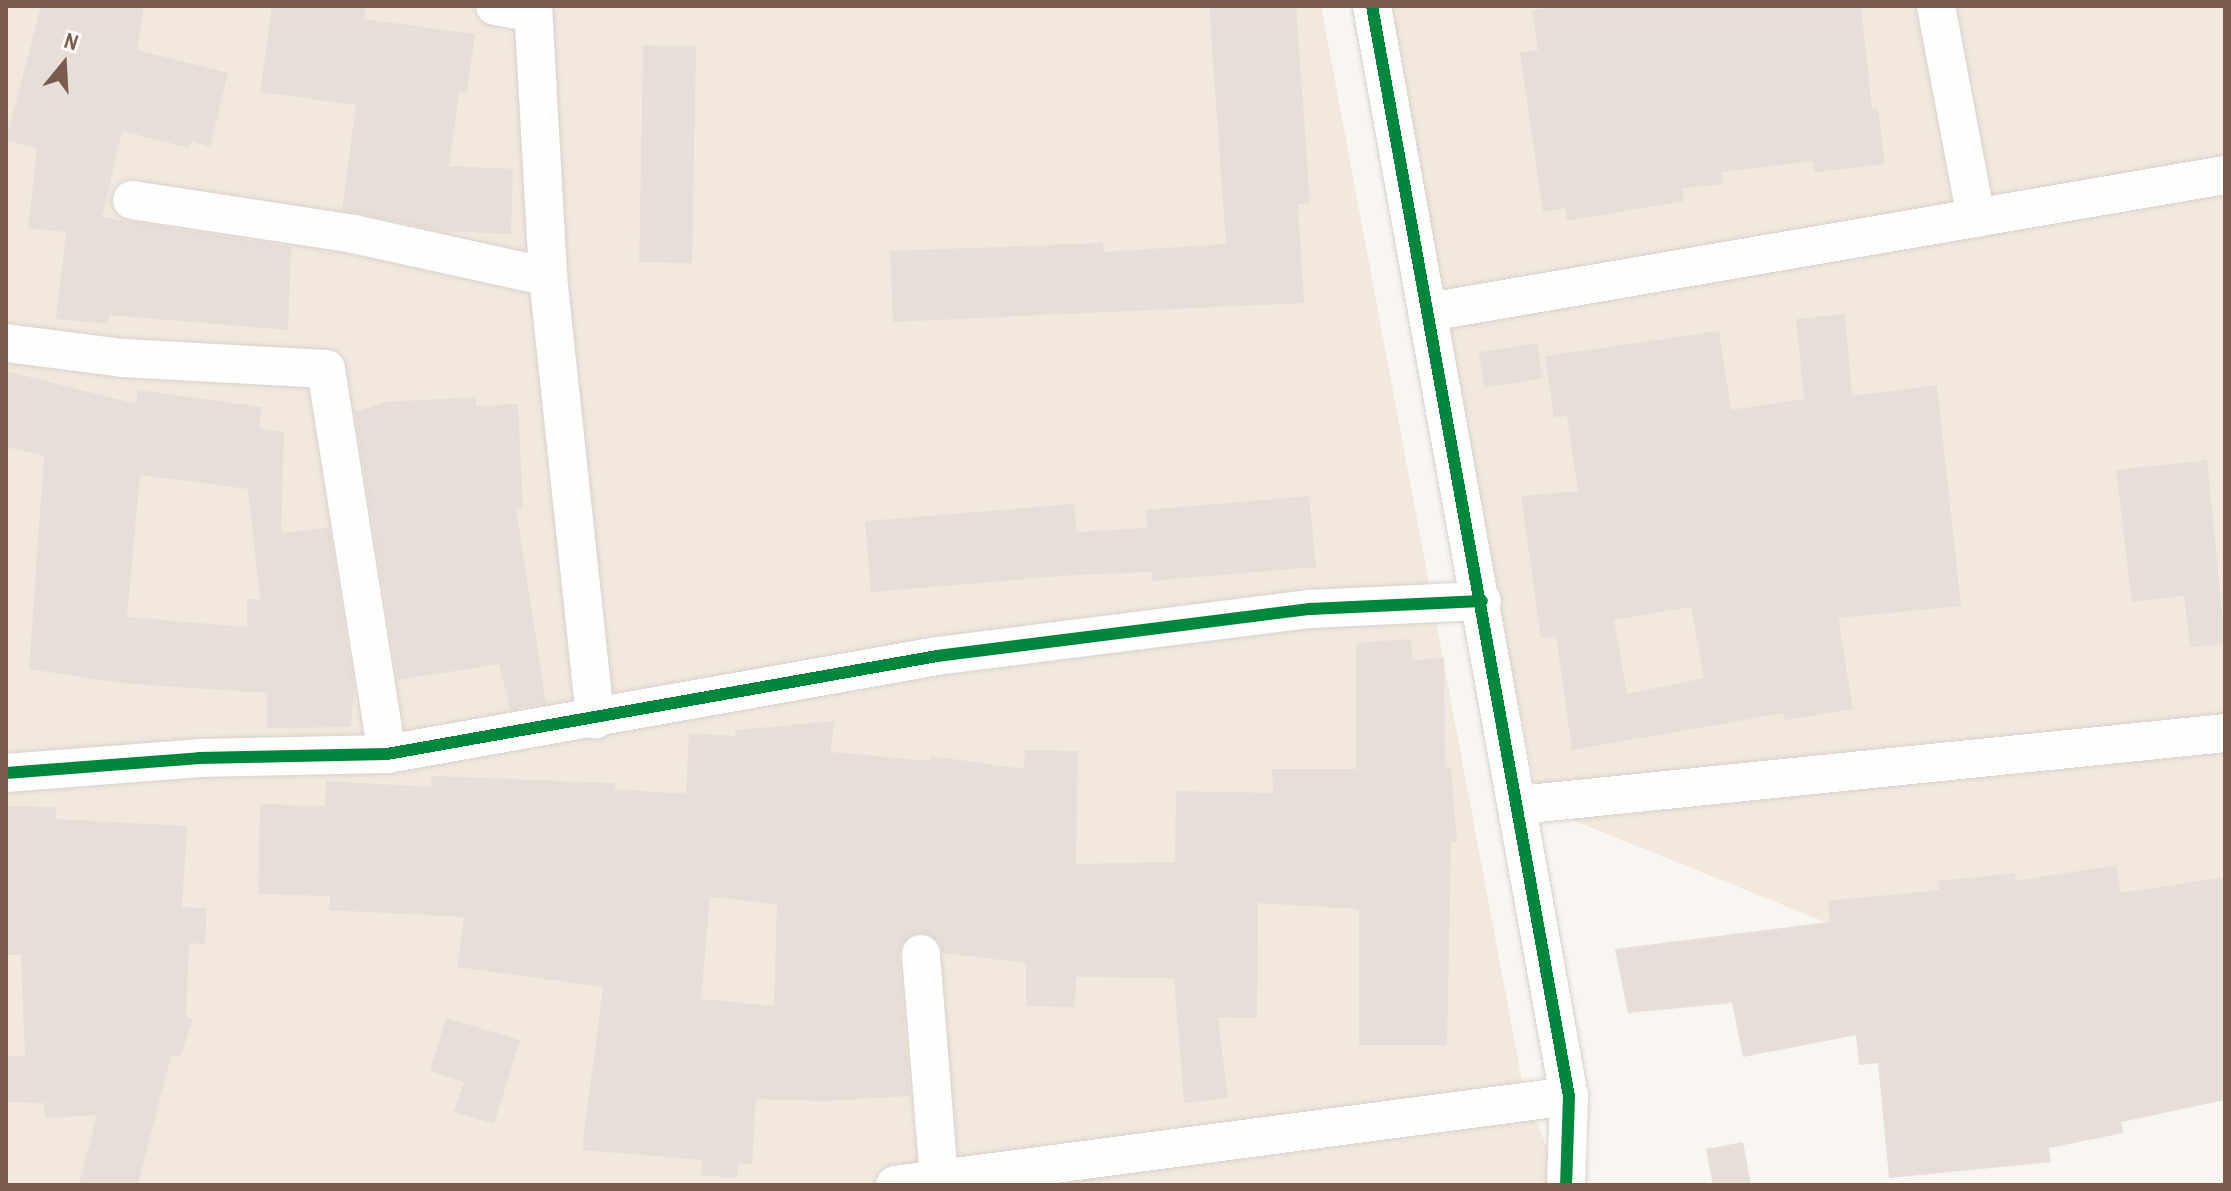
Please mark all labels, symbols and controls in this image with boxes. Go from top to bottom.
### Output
north arrow [24,24,104,104]
text: N [61,25,82,57]

